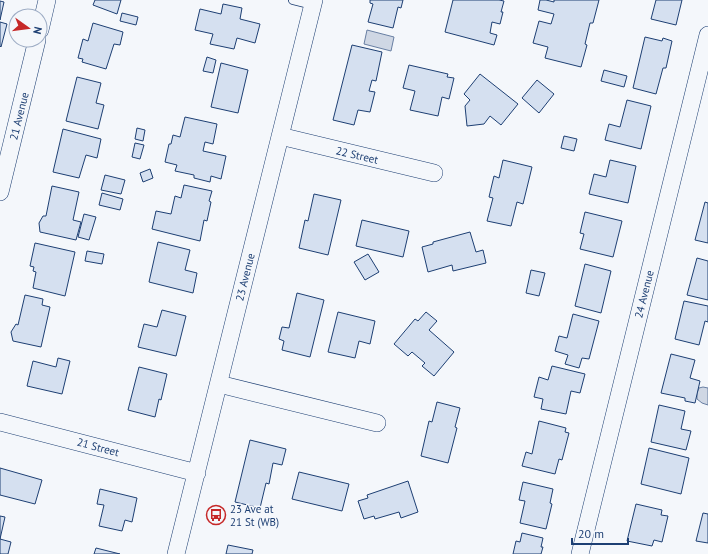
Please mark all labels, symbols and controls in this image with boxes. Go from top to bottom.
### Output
north arrow [8,8,48,48]
text: N [30,25,45,36]
street label: 21 Avenue [6,90,32,141]
street label: 22 Street [334,143,380,167]
street label: 23 Avenue [232,251,258,302]
street label: 24 Avenue [631,268,657,319]
street label: 21 Street [75,435,121,459]
place label: 23 Ave at 21 St (WB) [230,502,279,529]
bus stop icon: 23 Ave at 21 St (WB) [205,504,227,526]
scale bar [572,520,628,546]
text: 20 m [578,526,604,541]

